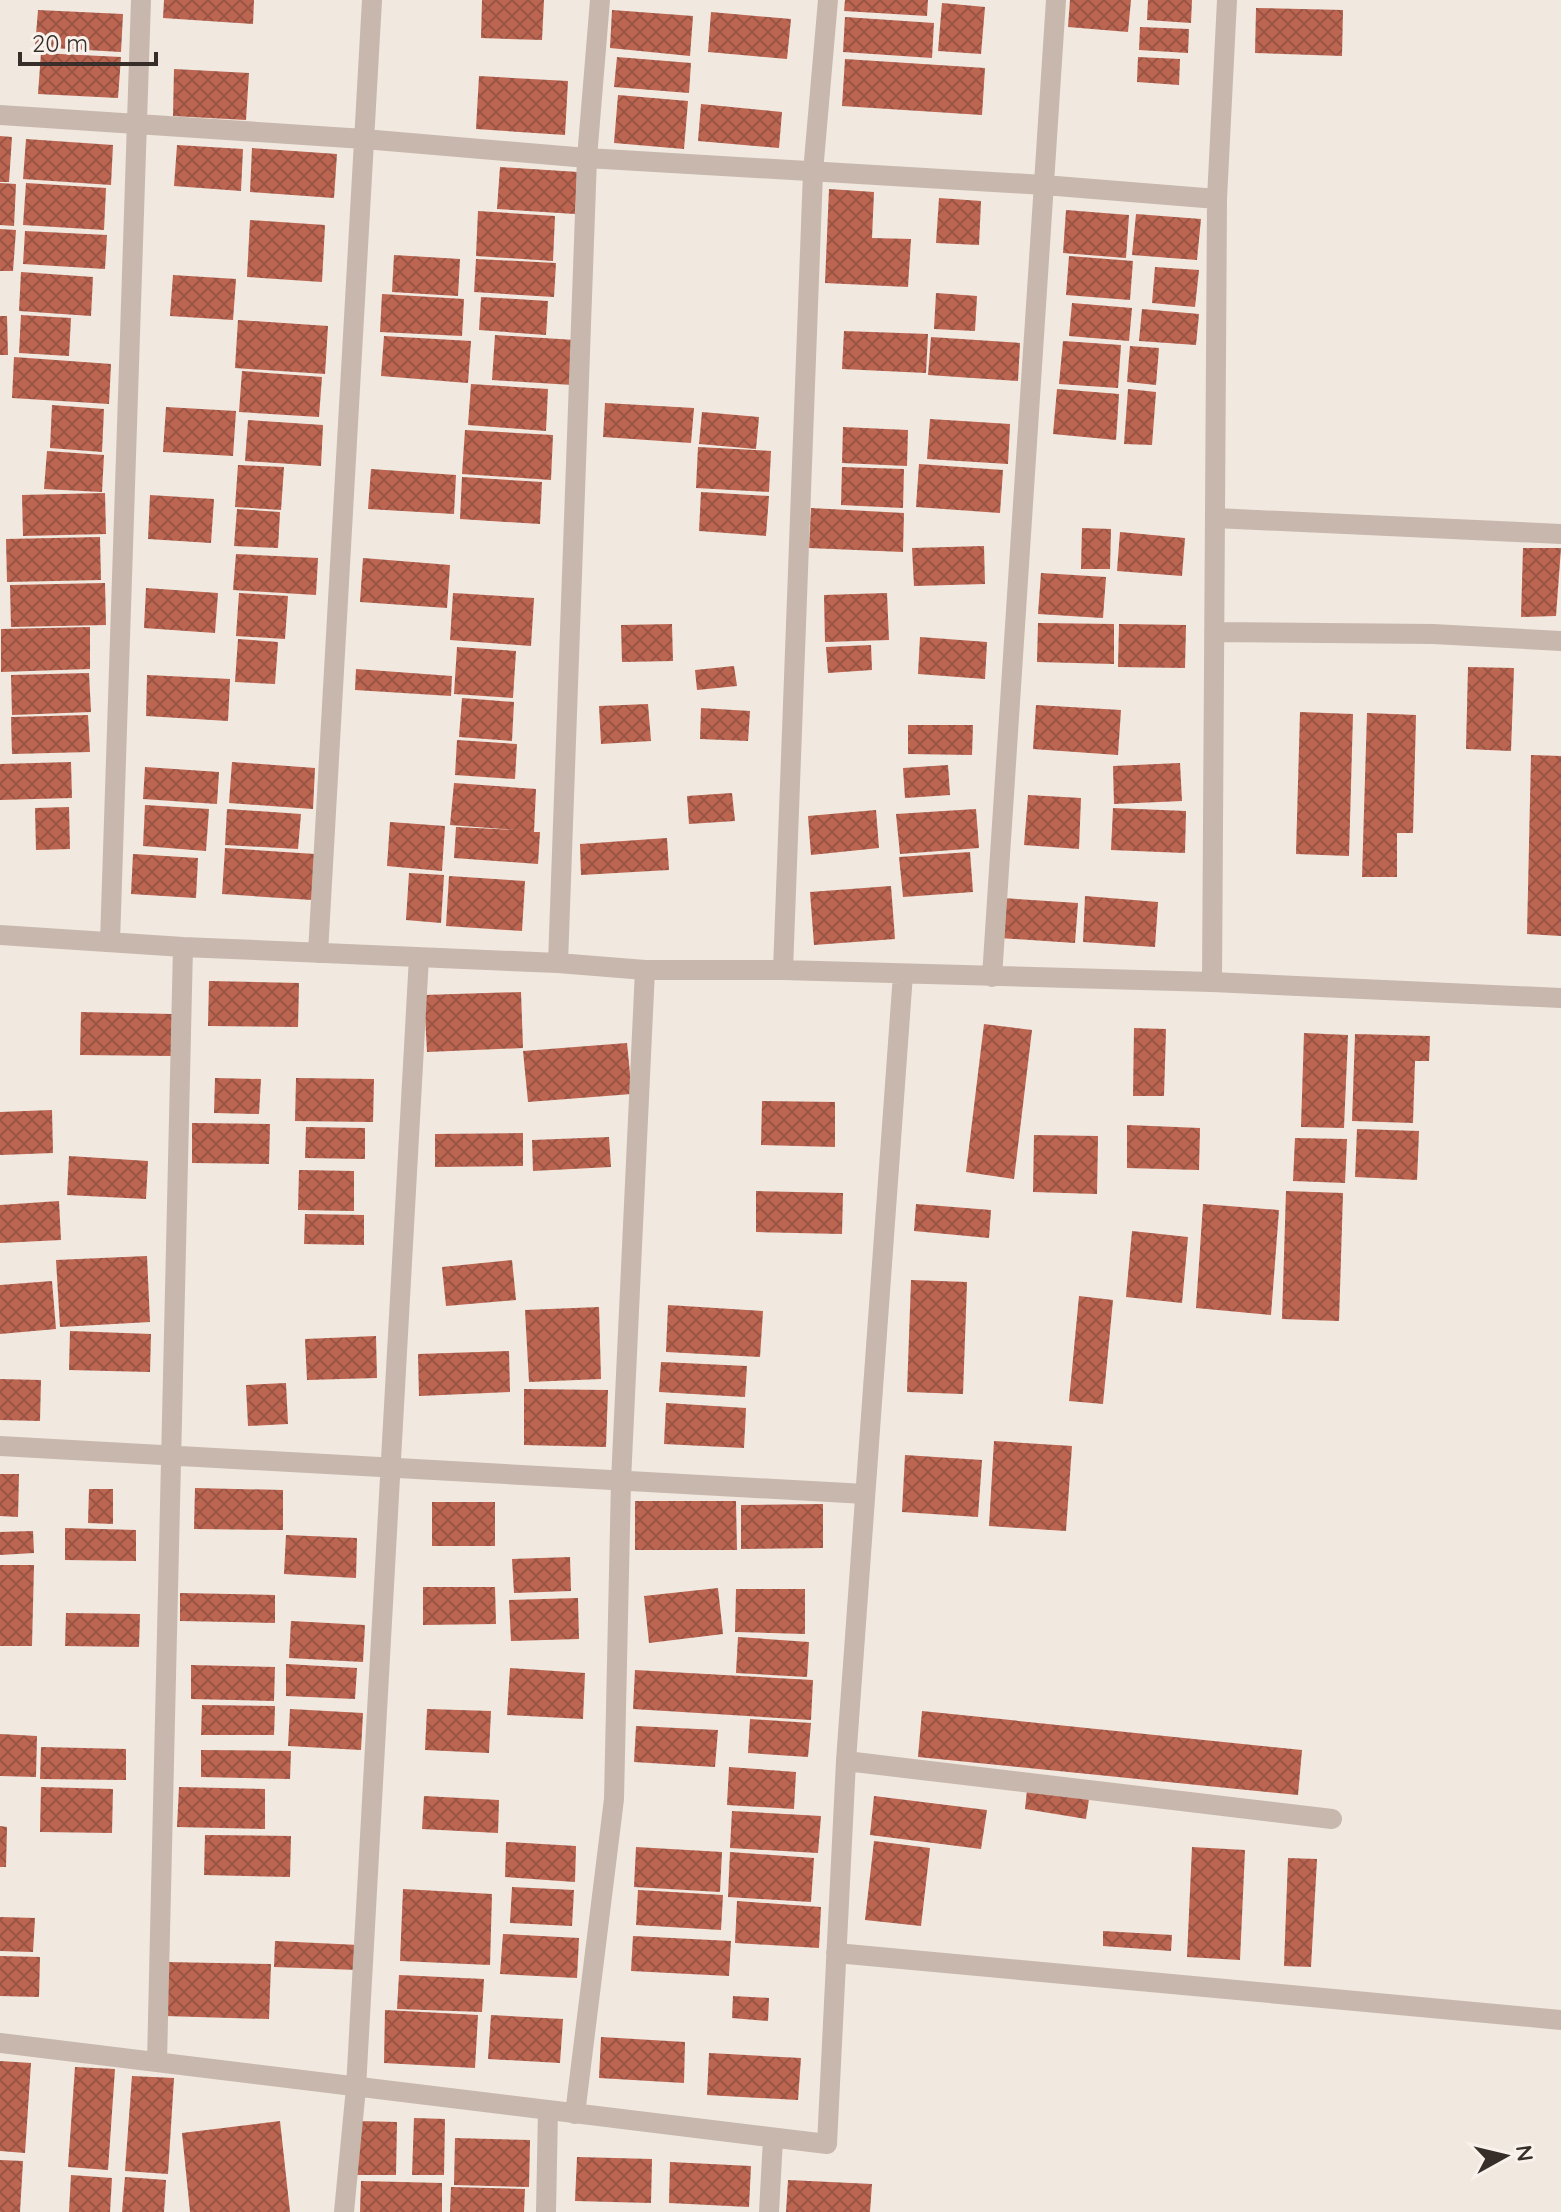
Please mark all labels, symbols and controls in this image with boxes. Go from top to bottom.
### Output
scale bar [20,16,156,66]
text: 20 m [32,28,88,58]
north arrow [1465,2116,1545,2196]
text: N [1510,2143,1540,2163]

